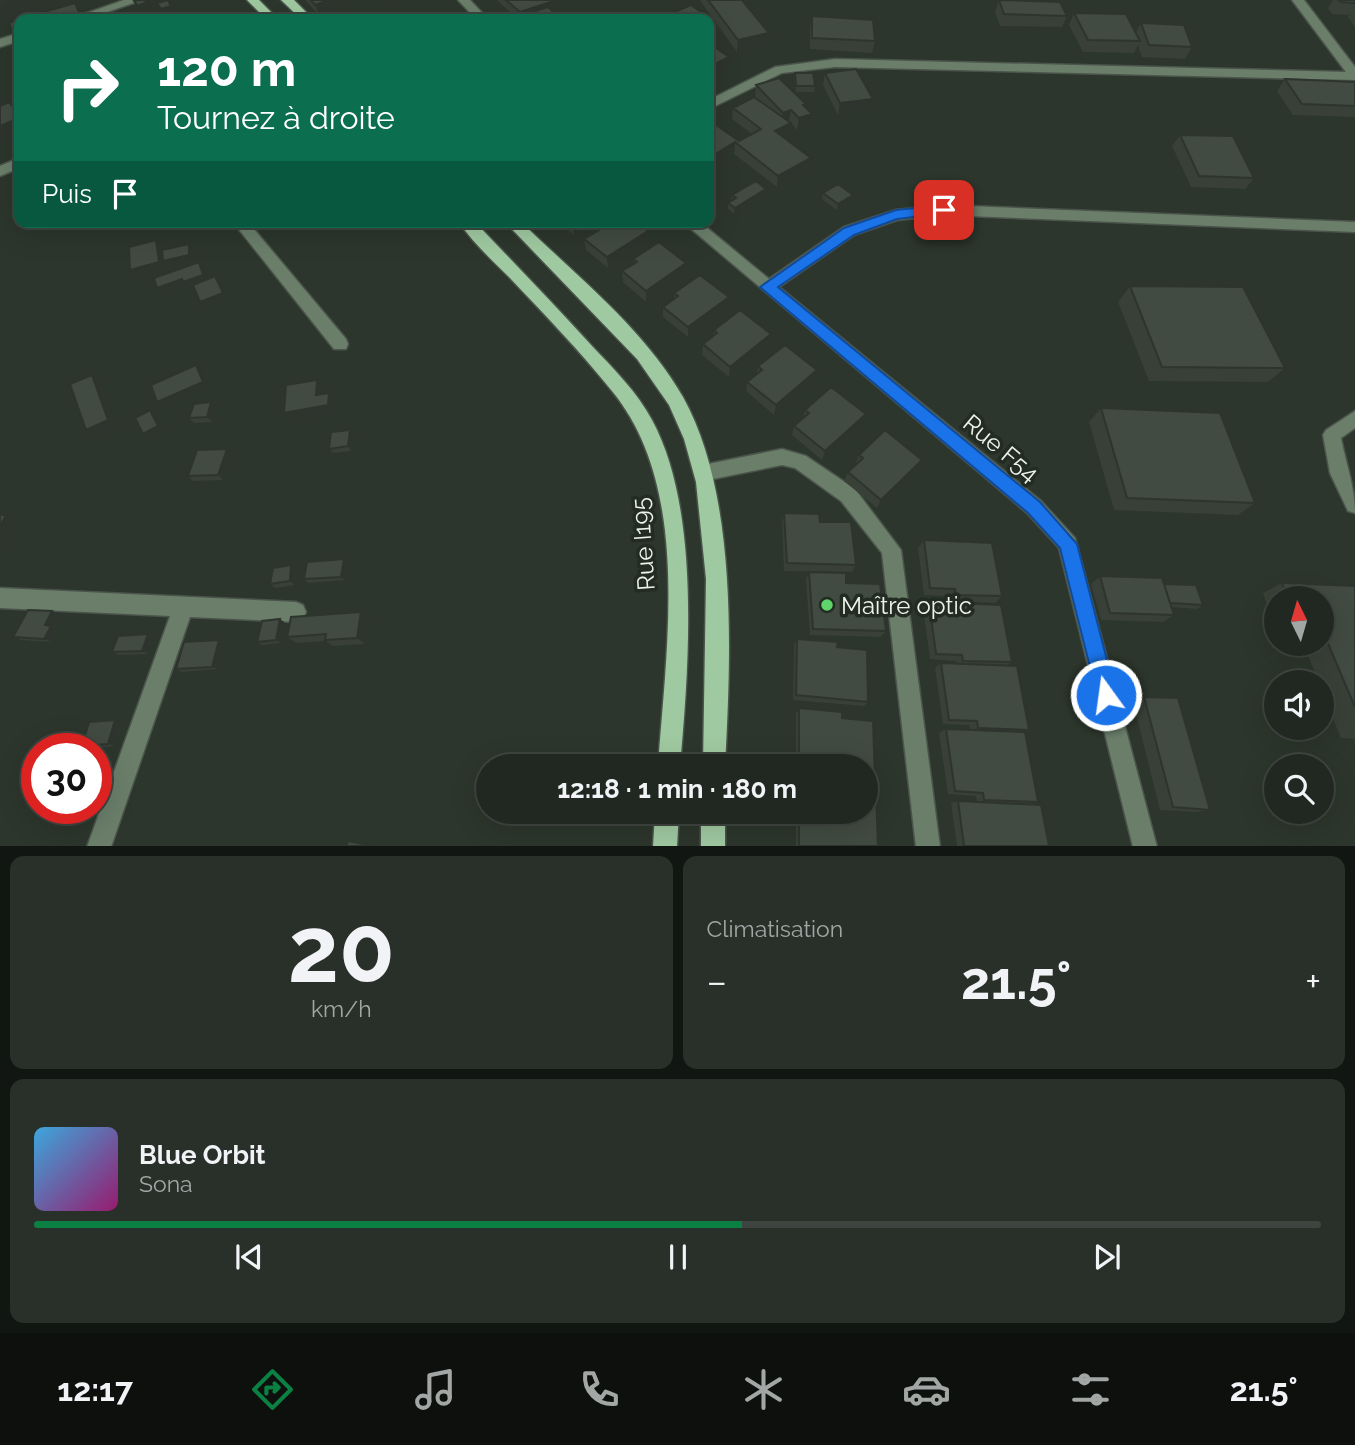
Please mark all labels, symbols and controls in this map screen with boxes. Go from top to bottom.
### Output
text: 120 m [157,40,296,97]
icon: right [42,42,133,133]
text: Tournez à droite [157,99,395,136]
icon: arrive [106,175,144,213]
text: Puis [42,179,92,209]
pin [914,180,974,240]
icon: arrive [925,191,963,229]
street label: Rue F54 [957,408,1045,488]
street label: Rue I195 [625,496,661,592]
north arrow [1264,586,1334,656]
map controls [1264,586,1334,824]
place label: Maître optic [841,591,972,620]
marker: Maître optic [819,597,835,613]
position arrow [1069,658,1143,732]
button: sound [1264,670,1334,740]
speed limit sign: 30 [21,733,112,824]
button: search [1264,754,1334,824]
text: 12:18 · 1 min · 180 m [557,774,797,804]
text: 20 [288,896,395,1003]
text: Climatisation [707,915,843,942]
text: 21.5° [961,950,1071,1011]
text: − [707,959,727,1004]
text: + [1305,959,1321,1004]
text: km/h [311,995,372,1022]
text: Blue Orbit [139,1140,266,1170]
text: Sona [139,1170,193,1197]
icon: previous [230,1238,268,1276]
icon: pause [659,1238,697,1276]
icon: next [1088,1238,1126,1276]
icon: directions [248,1365,297,1414]
icon: music [411,1365,460,1414]
icon: phone [575,1365,624,1414]
icon: climate [739,1365,788,1414]
icon: car [902,1365,951,1414]
icon: filters [1066,1365,1115,1414]
text: 12:17 [57,1371,133,1408]
text: 21.5° [1230,1371,1298,1408]

